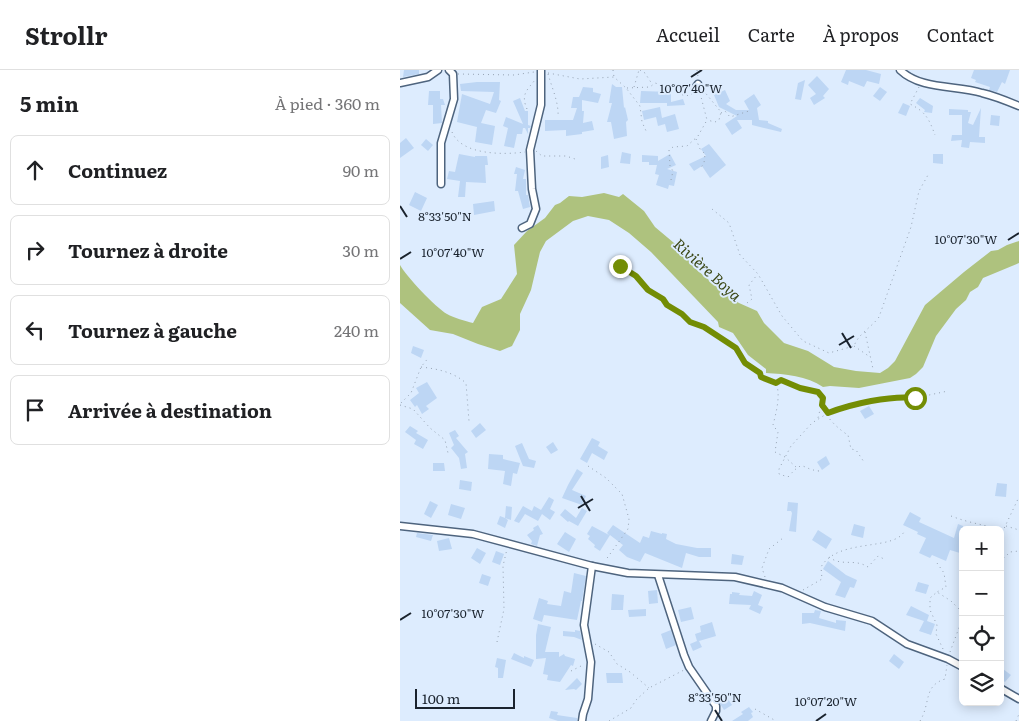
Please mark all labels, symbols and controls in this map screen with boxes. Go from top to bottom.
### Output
text: Strollr [25,17,108,52]
text: Accueil [656,21,720,48]
text: Carte [748,21,795,48]
text: À propos [823,21,899,48]
text: Contact [927,21,994,48]
text: 10°07'40"W [660,79,722,97]
text: 5 min [20,87,79,118]
text: À pied · 360 m [275,91,380,115]
icon: ahead [21,156,49,184]
text: Continuez [68,156,167,184]
text: 90 m [343,158,379,182]
text: 8°33'50"N [418,207,472,225]
text: 10°07'30"W [935,230,997,248]
water label: Rivière Boya [669,232,748,306]
icon: right [21,236,49,264]
text: Tournez à droite [68,236,228,264]
text: 30 m [342,238,379,262]
text: 10°07'40"W [422,243,484,261]
route end [609,255,632,278]
icon: left [21,316,49,344]
text: Tournez à gauche [68,316,237,344]
text: 240 m [334,318,379,342]
route start [904,387,927,410]
icon: arrive [21,396,49,424]
text: Arrivée à destination [68,396,272,424]
map controls [959,526,1004,706]
button: + [959,526,1004,571]
button: − [959,571,1004,616]
text: 10°07'30"W [422,604,484,622]
button: locate [959,616,1004,661]
button: layers [959,661,1004,706]
scale bar [415,686,515,709]
text: 100 m [422,688,460,708]
text: 8°33'50"N [688,688,742,706]
text: 10°07'20"W [795,692,857,710]

